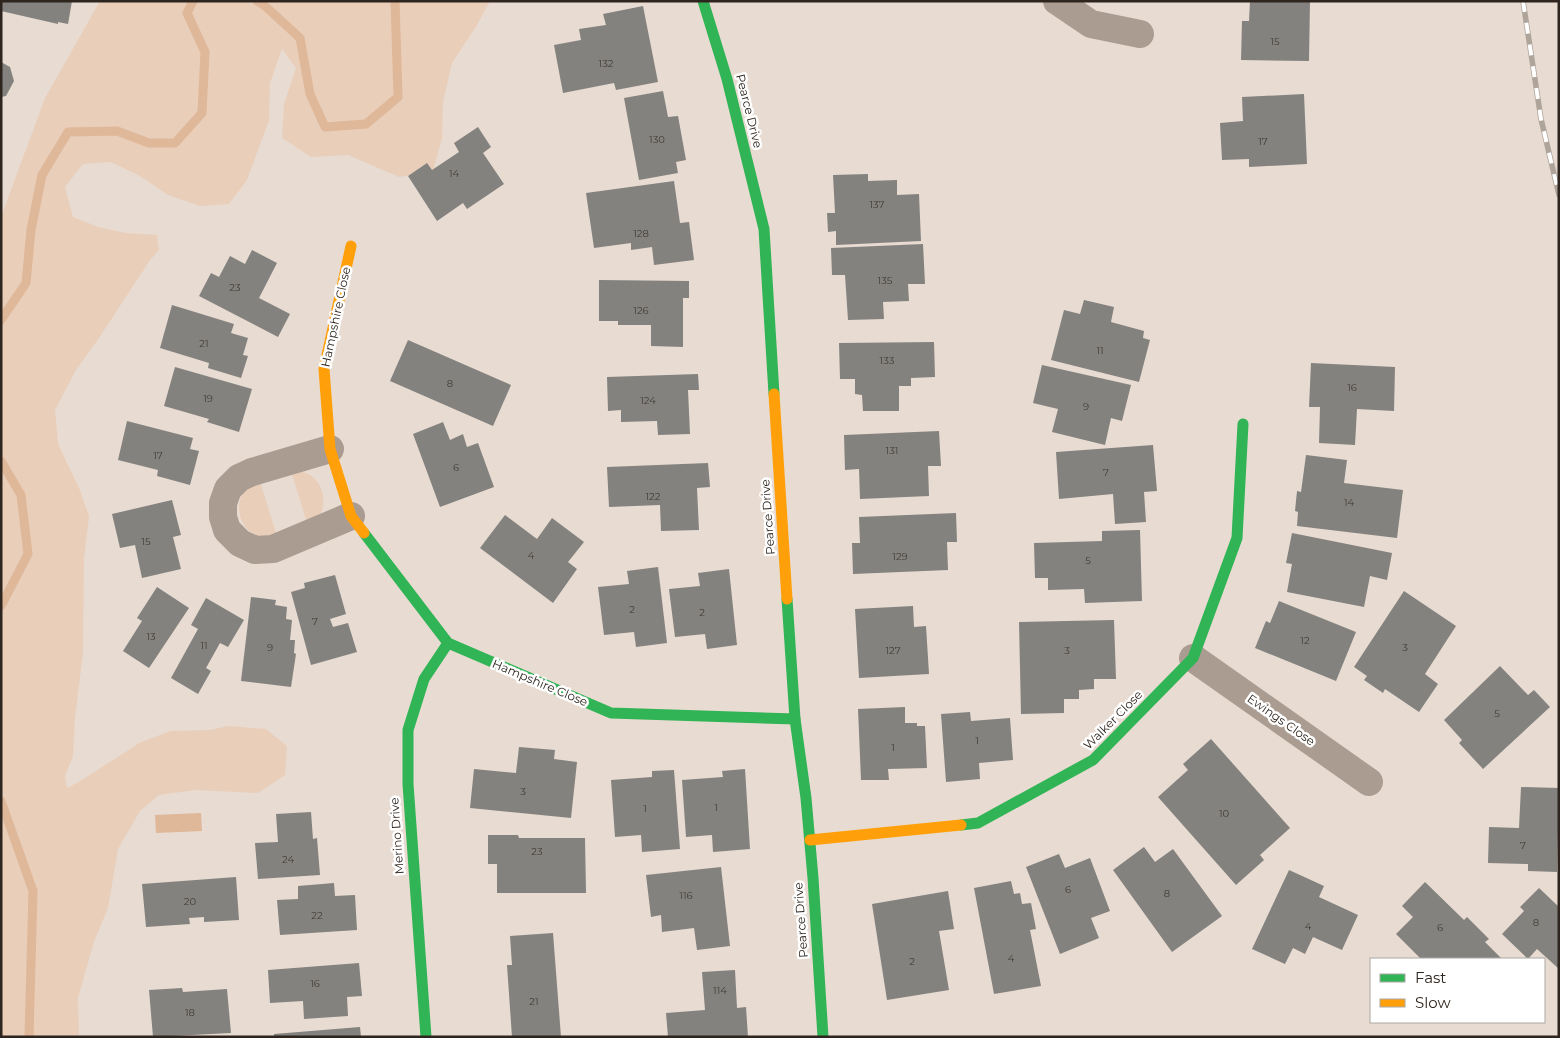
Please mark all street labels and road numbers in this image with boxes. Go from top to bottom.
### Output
street label: Pearce Drive [733,72,766,149]
street label: Hampshire Close [318,265,353,369]
street label: Pearce Drive [757,479,778,555]
street label: Hampshire Close [490,656,590,709]
street label: Walker Close [1080,687,1145,752]
street label: Ewings Close [1244,691,1318,748]
street label: Merino Drive [386,797,407,875]
street label: Pearce Drive [790,882,811,958]

